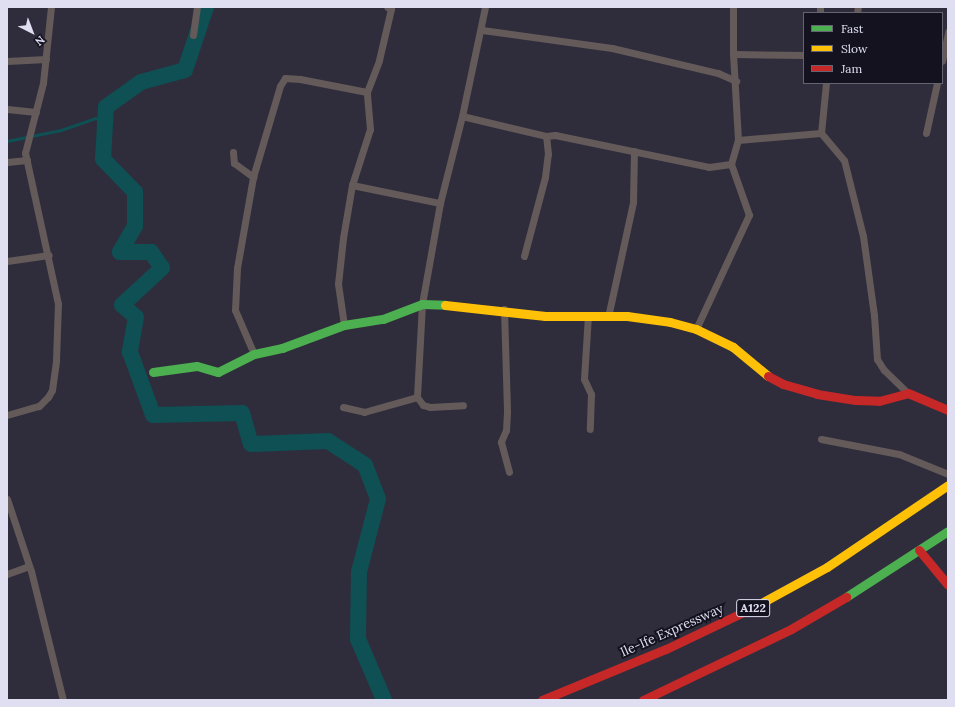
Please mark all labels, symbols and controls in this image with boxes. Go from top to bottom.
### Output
north arrow [12,12,52,52]
legend [803,12,943,84]
text: Fast [841,21,864,36]
text: N [32,33,48,49]
text: Slow [841,41,868,56]
text: Jam [841,61,862,76]
road number: A122 [736,598,770,618]
street label: Ile-Ife Expressway [618,601,726,661]

